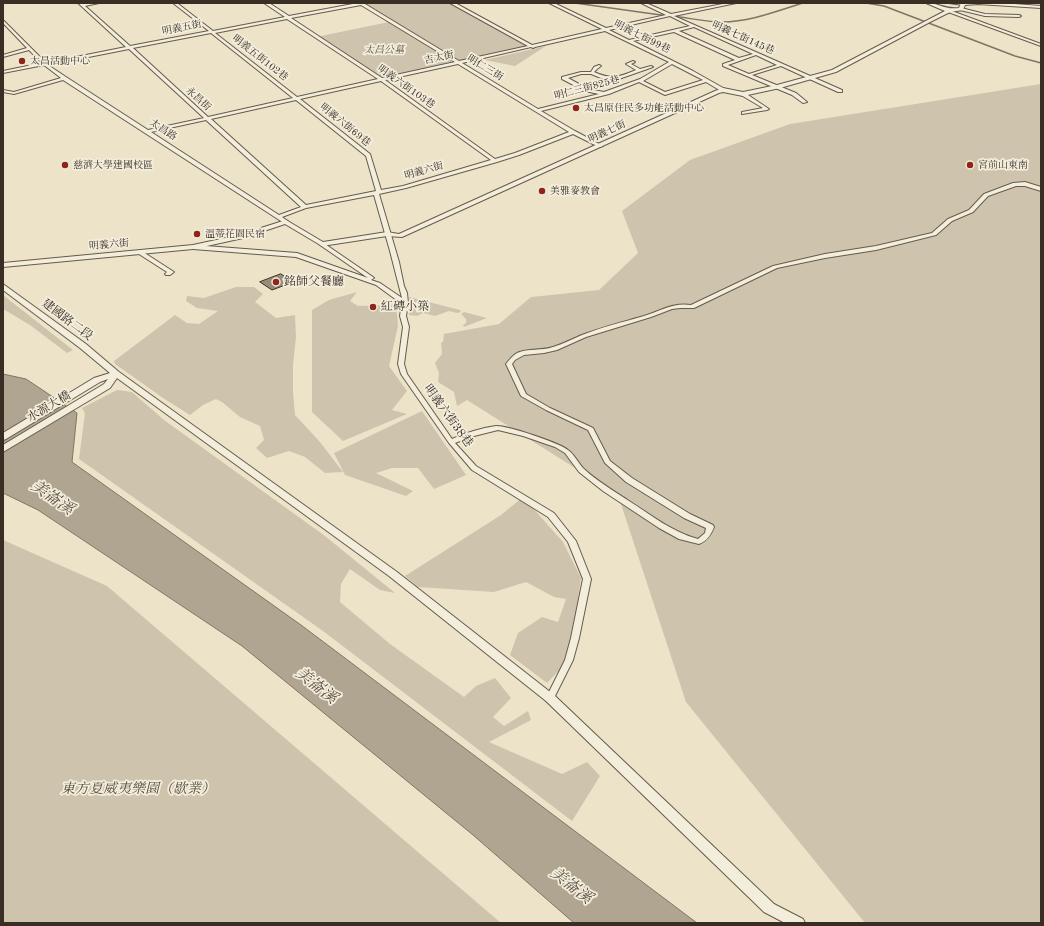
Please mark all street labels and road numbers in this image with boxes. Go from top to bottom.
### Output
street label: 明義五街 [161,18,203,38]
street label: 明義七街99巷 [612,18,672,56]
street label: 明義七街145巷 [710,19,776,57]
street label: 明義五街102巷 [230,33,290,83]
street label: 吉太街 [423,49,455,67]
street label: 明仁三街 [465,53,505,83]
street label: 明義六街103巷 [375,63,437,111]
street label: 明仁三街825巷 [553,73,621,103]
street label: 永昌街 [183,85,213,113]
street label: 明義六街69巷 [317,101,373,149]
street label: 太昌路 [147,117,179,143]
street label: 明義七街 [586,118,628,146]
street label: 明義六街 [403,160,445,182]
street label: 明義六街 [89,237,129,253]
street label: 建國路二段 [39,296,95,344]
street label: 明義六街38巷 [420,382,476,450]
street label: 水源大橋 [25,388,73,426]

